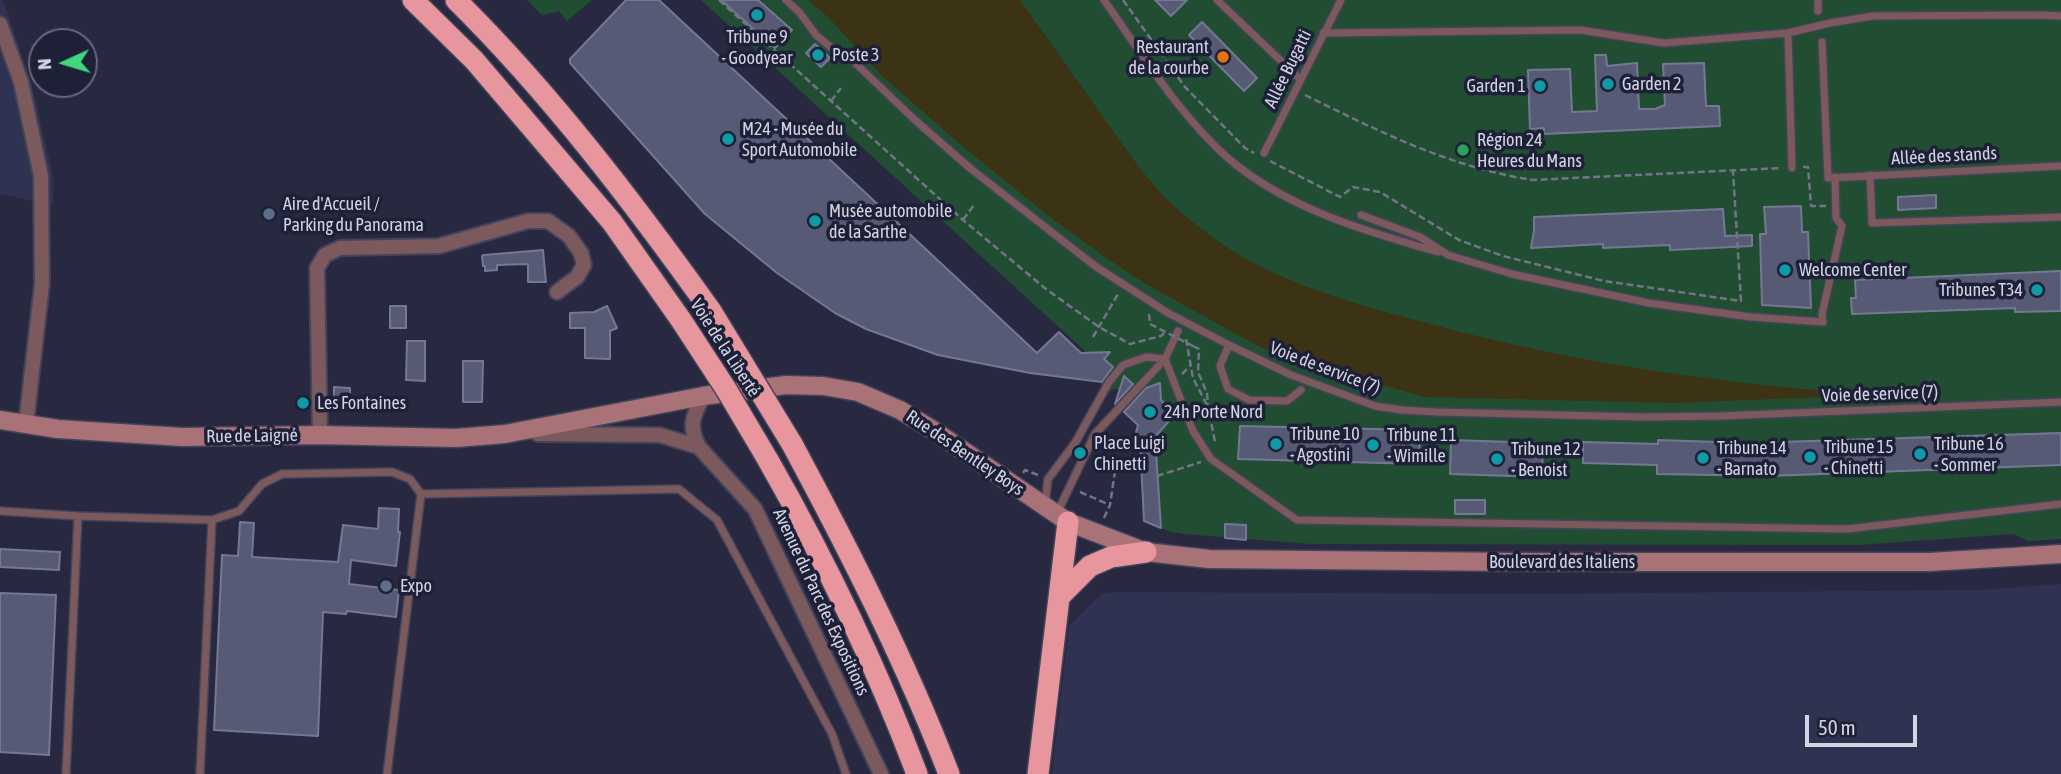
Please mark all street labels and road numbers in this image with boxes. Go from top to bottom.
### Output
street label: Allée Bugatti [1260,26,1316,112]
street label: Allée des stands [1891,142,1997,170]
street label: Voie de la Liberté [685,295,765,401]
street label: Voie de service (7) [1267,337,1383,399]
street label: Voie de service (7) [1821,381,1939,407]
street label: Rue des Bentley Boys [902,406,1028,500]
street label: Rue de Laigné [206,424,298,448]
street label: Avenue du Parc des Expositions [768,505,874,699]
street label: Boulevard des Italiens [1489,551,1635,573]

